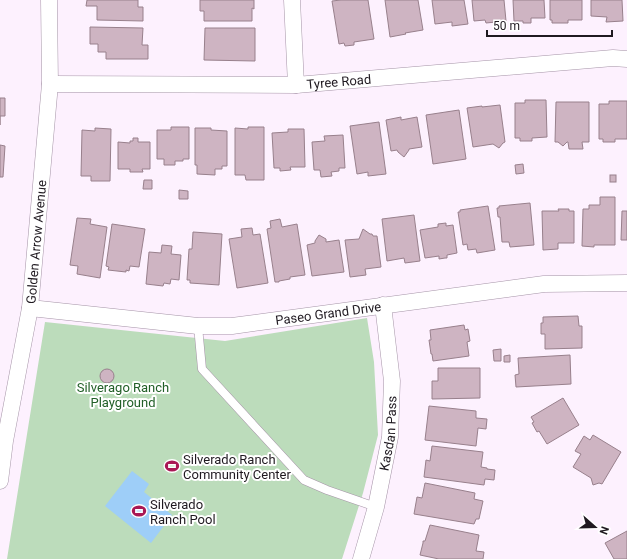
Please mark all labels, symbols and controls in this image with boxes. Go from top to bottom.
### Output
scale bar [487,12,612,38]
text: 50 m [493,19,520,33]
street label: Tyree Road [306,71,372,92]
street label: Golden Arrow Avenue [23,179,49,304]
street label: Paseo Grand Drive [274,298,382,328]
park label: Silverago Ranch Playground [77,380,169,410]
street label: Kasdan Pass [376,395,399,472]
place label: Silverado Ranch Community Center [183,452,291,482]
sports icon: Silverado Ranch Community Center [164,458,180,474]
place label: Silverado Ranch Pool [150,497,216,527]
sports icon: Silverado Ranch Pool [131,503,147,519]
north arrow [575,507,615,547]
text: N [596,524,611,536]

